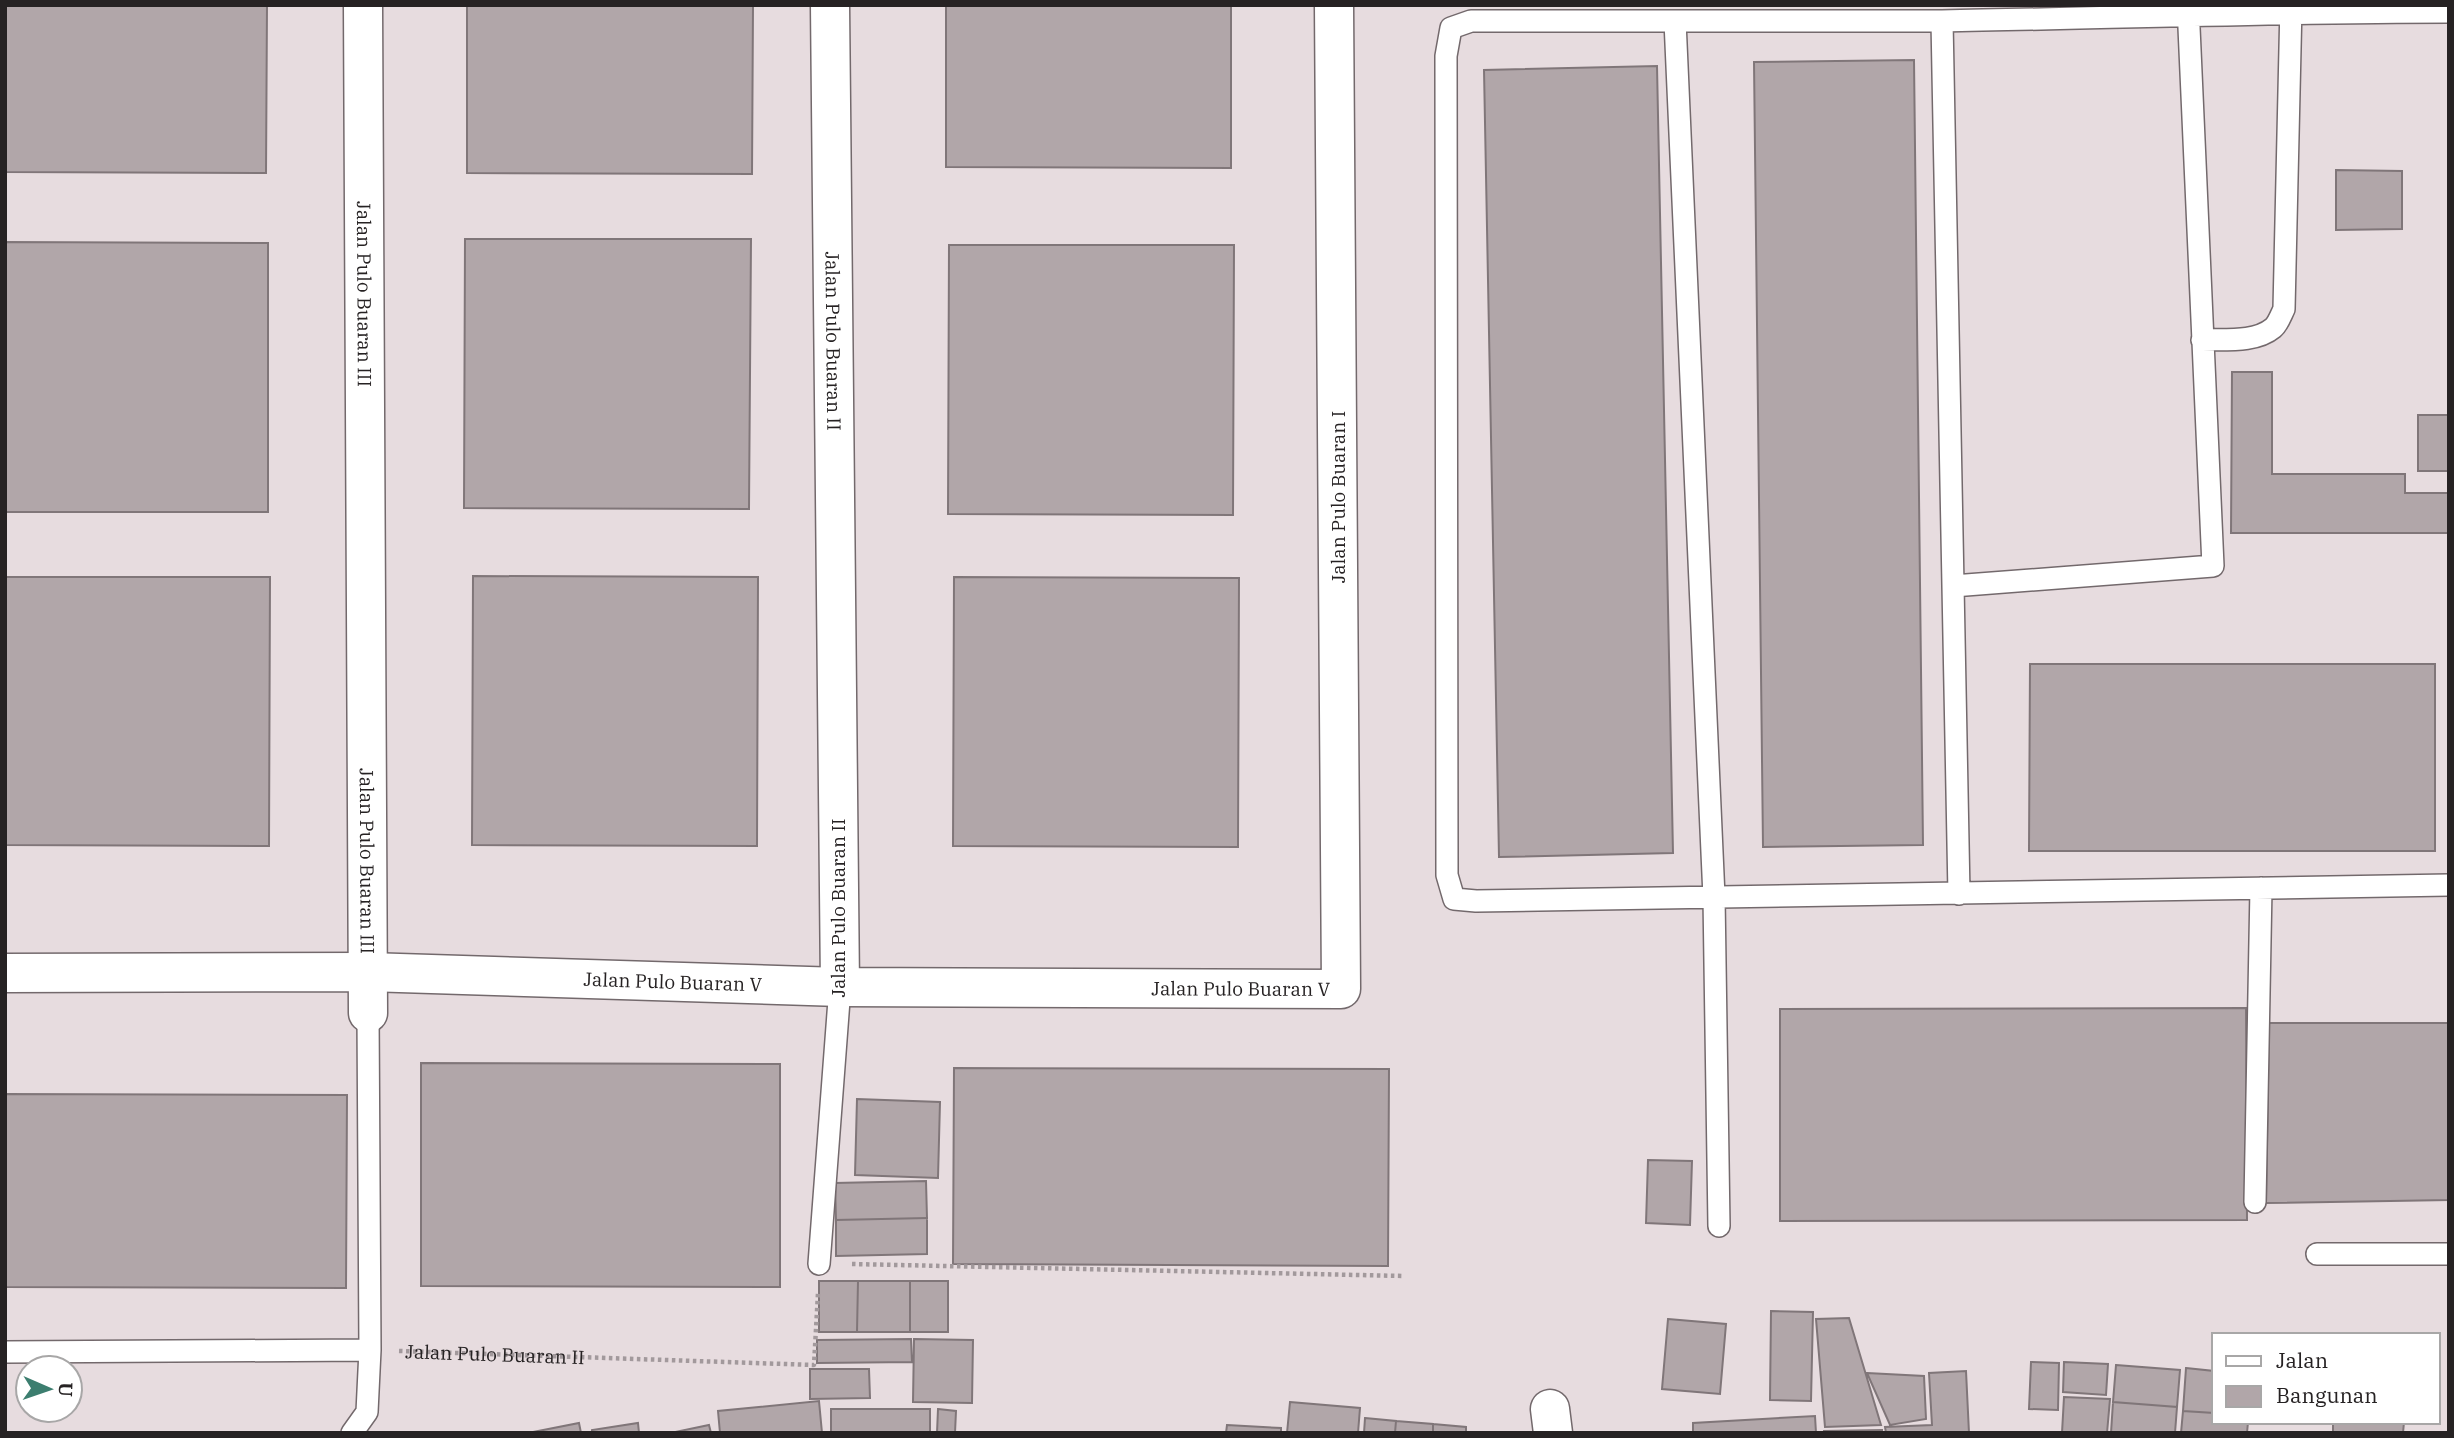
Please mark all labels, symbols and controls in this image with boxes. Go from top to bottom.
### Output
street label: Jalan Pulo Buaran III [352,201,377,387]
street label: Jalan Pulo Buaran II [821,251,846,431]
street label: Jalan Pulo Buaran I [1326,411,1350,583]
street label: Jalan Pulo Buaran III [355,768,380,954]
street label: Jalan Pulo Buaran II [826,818,850,998]
street label: Jalan Pulo Buaran V [583,967,763,997]
street label: Jalan Pulo Buaran V [1151,976,1331,1001]
legend [2212,1333,2440,1424]
street label: Jalan Pulo Buaran II [405,1339,585,1369]
text: Jalan [2276,1346,2328,1374]
north arrow [14,1354,84,1424]
text: Bangunan [2276,1381,2378,1409]
text: U [54,1382,78,1397]

